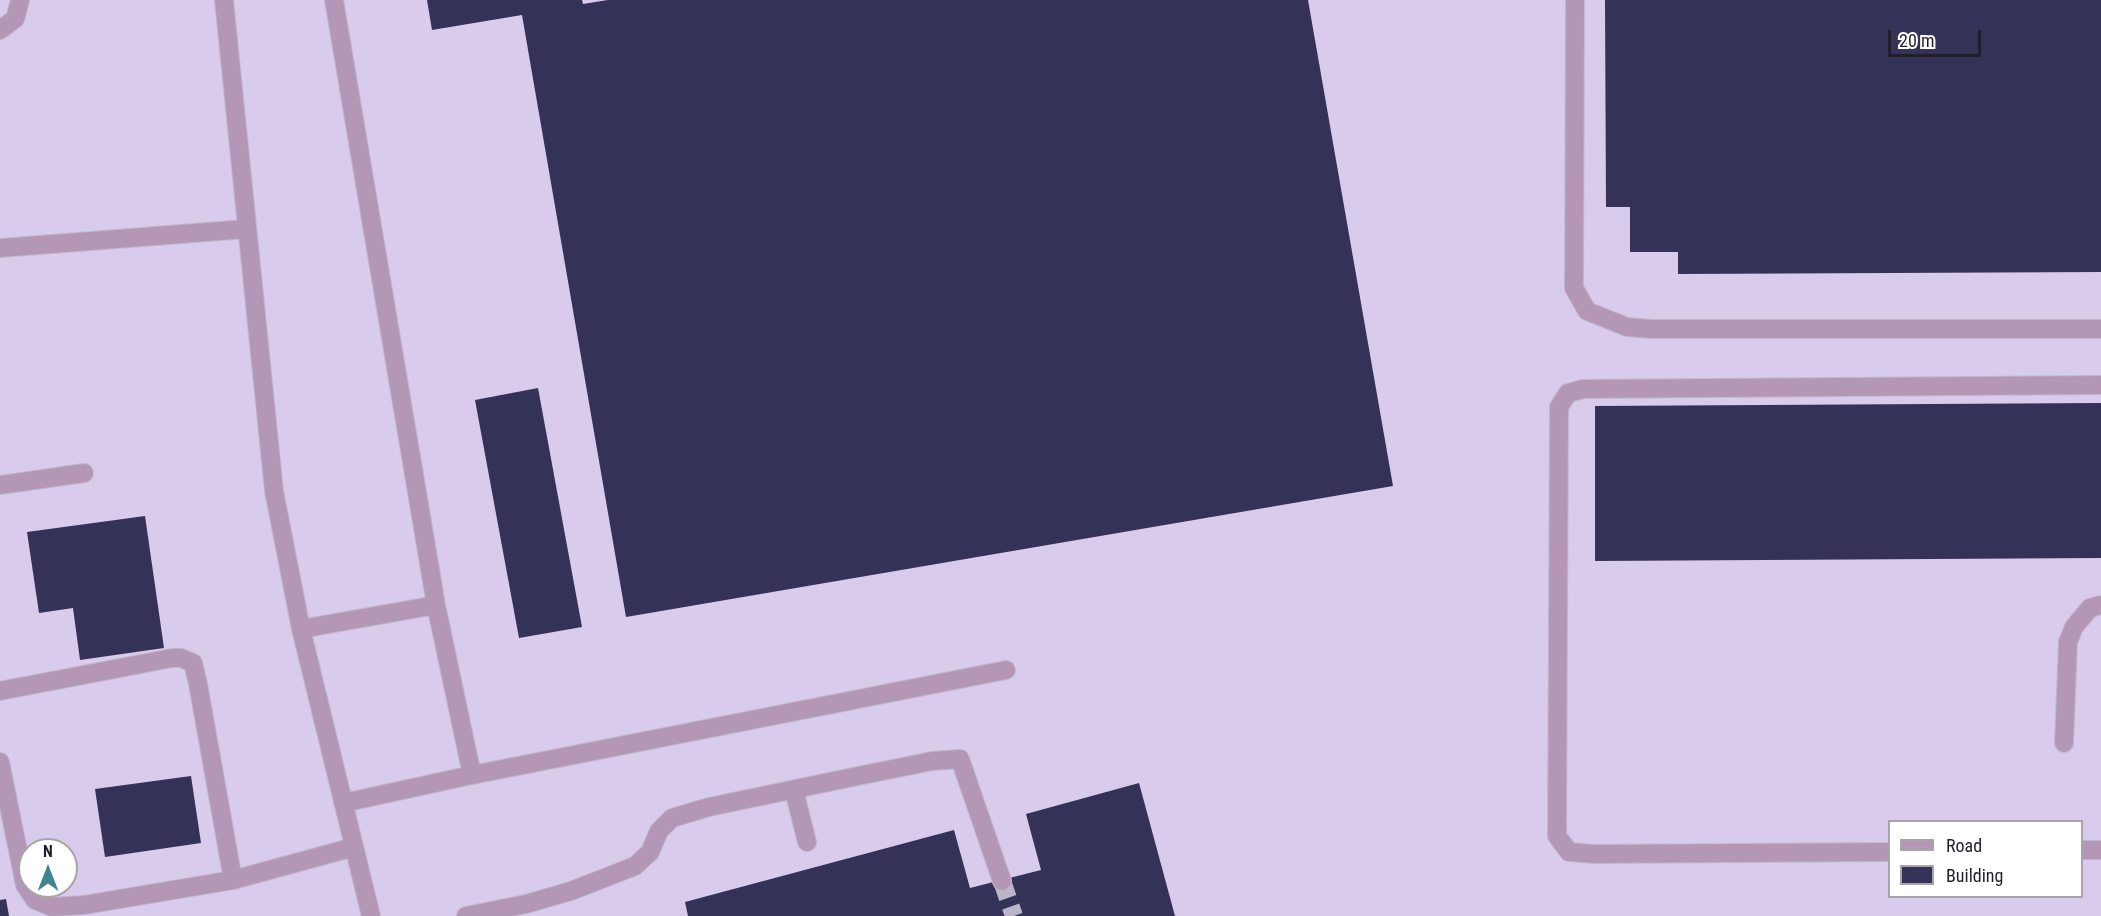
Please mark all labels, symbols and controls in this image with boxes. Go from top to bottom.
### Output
scale bar [1891,18,1984,56]
text: 20 m [1899,30,1934,51]
legend [1888,820,2083,898]
text: Road [1946,835,1982,856]
north arrow [18,838,78,898]
text: N [43,842,53,861]
text: Building [1946,865,2003,886]

